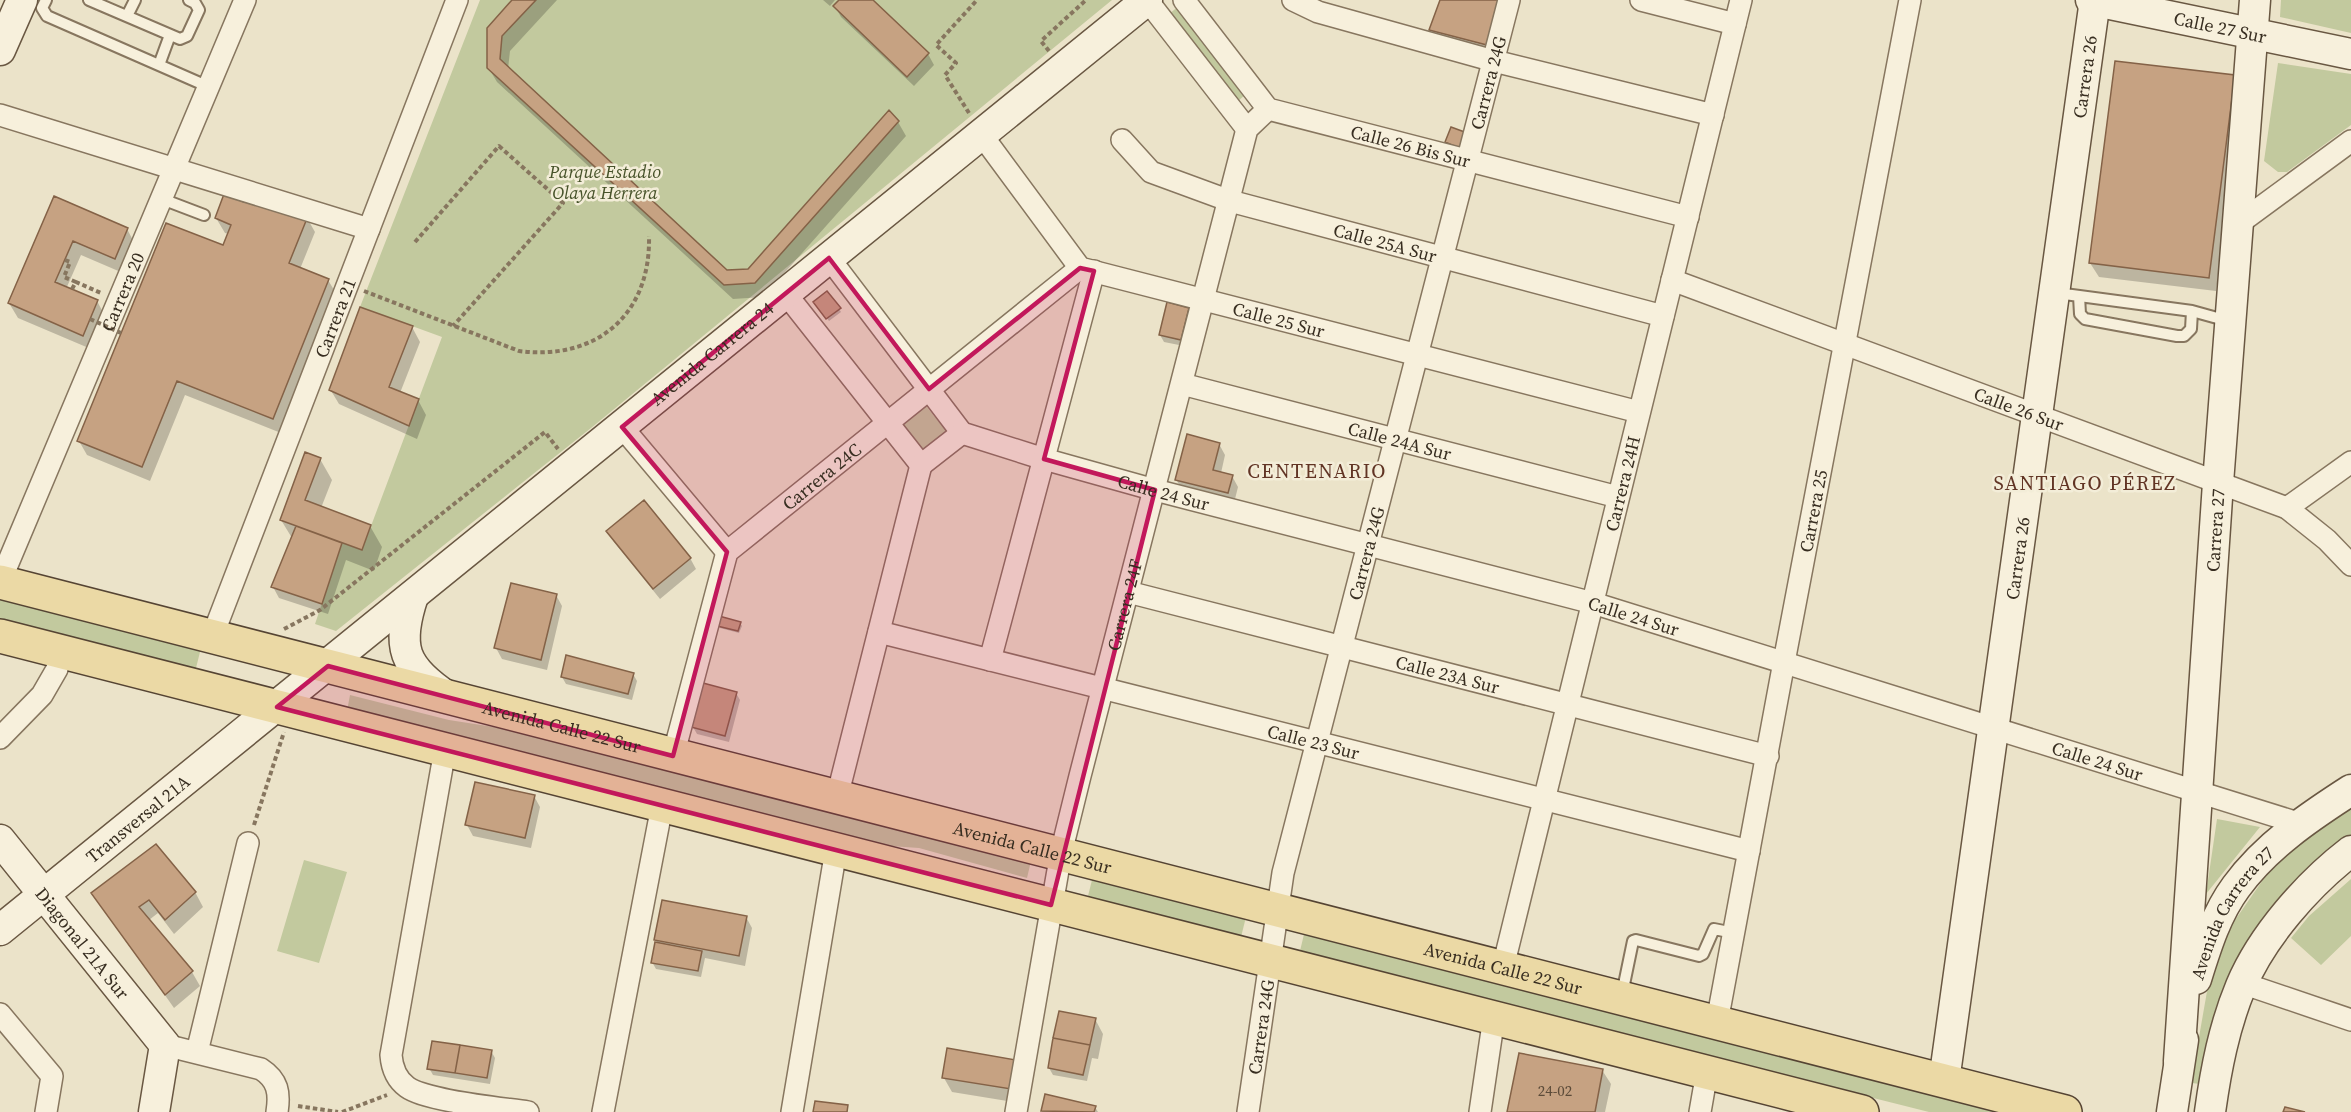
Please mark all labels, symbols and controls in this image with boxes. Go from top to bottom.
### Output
street label: Calle 27 Sur [2172,5,2269,49]
street label: Carrera 24G [1464,33,1512,132]
street label: Carrera 26 [2066,34,2102,120]
street label: Calle 26 Bis Sur [1348,118,1474,173]
park label: Parque Estadio Olaya Herrera [548,159,661,205]
street label: Calle 25A Sur [1331,217,1440,268]
street label: Carrera 20 [94,248,150,335]
street label: Carrera 21 [308,274,361,361]
street label: Calle 25 Sur [1230,295,1328,343]
street label: Avenida Carrera 24 [645,296,778,411]
street label: Calle 26 Sur [1970,381,2068,437]
street label: Calle 24A Sur [1345,415,1455,466]
street label: Carrera 24H [1598,433,1646,534]
street label: Carrera 24C [776,437,866,516]
district label: CENTENARIO [1247,457,1387,485]
street label: Calle 24 Sur [1115,468,1213,516]
street label: Carrera 25 [1793,468,1833,554]
district label: SANTIAGO PÉREZ [1994,469,2177,497]
street label: Carrera 27 [2200,488,2230,573]
street label: Carrera 24G [1342,504,1390,603]
street label: Carrera 26 [1999,515,2035,601]
street label: Carrera 24F [1100,556,1148,653]
street label: Calle 24 Sur [1585,590,1683,642]
street label: Calle 23A Sur [1393,649,1502,699]
street label: Avenida Calle 22 Sur [480,694,644,759]
street label: Calle 23 Sur [1265,718,1362,765]
street label: Calle 24 Sur [2049,735,2147,787]
street label: Transversal 21A [80,769,195,868]
street label: Avenida Calle 22 Sur [951,815,1115,879]
street label: Avenida Carrera 27 [2184,840,2279,983]
street label: Diagonal 21A Sur [30,882,136,1004]
street label: Avenida Calle 22 Sur [1421,936,1585,1000]
street label: Carrera 24G [1241,978,1280,1076]
house number: 24-02 [1538,1080,1572,1101]

